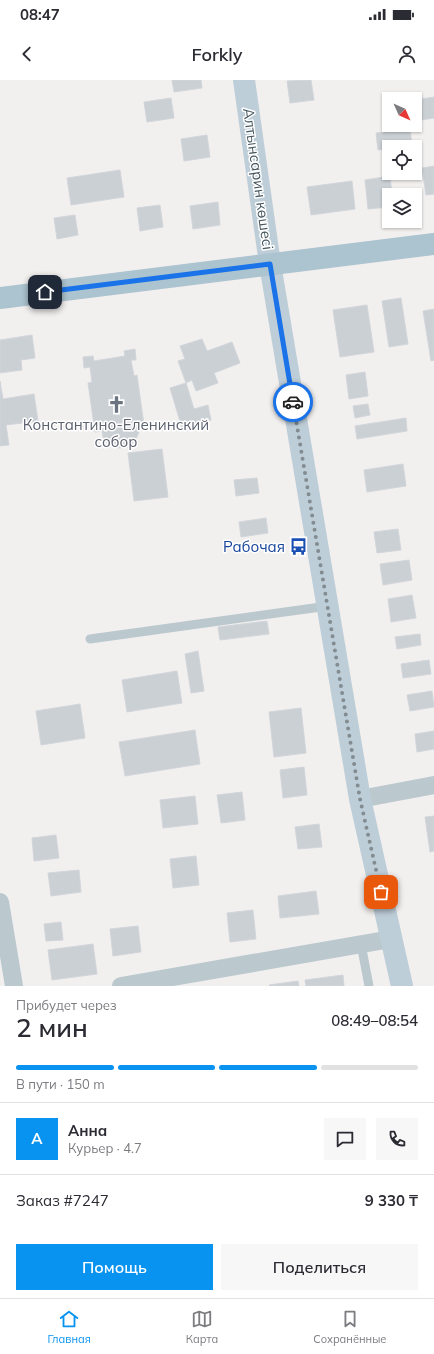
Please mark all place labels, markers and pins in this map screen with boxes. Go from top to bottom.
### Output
pin [28,275,62,309]
church icon: Константино-Еленинский собор [106,394,126,414]
place label: Константино-Еленинский собор [23,415,209,451]
place label: Рабочая [223,537,285,556]
bus stop icon: Рабочая [288,537,308,557]
pin [364,875,398,909]

